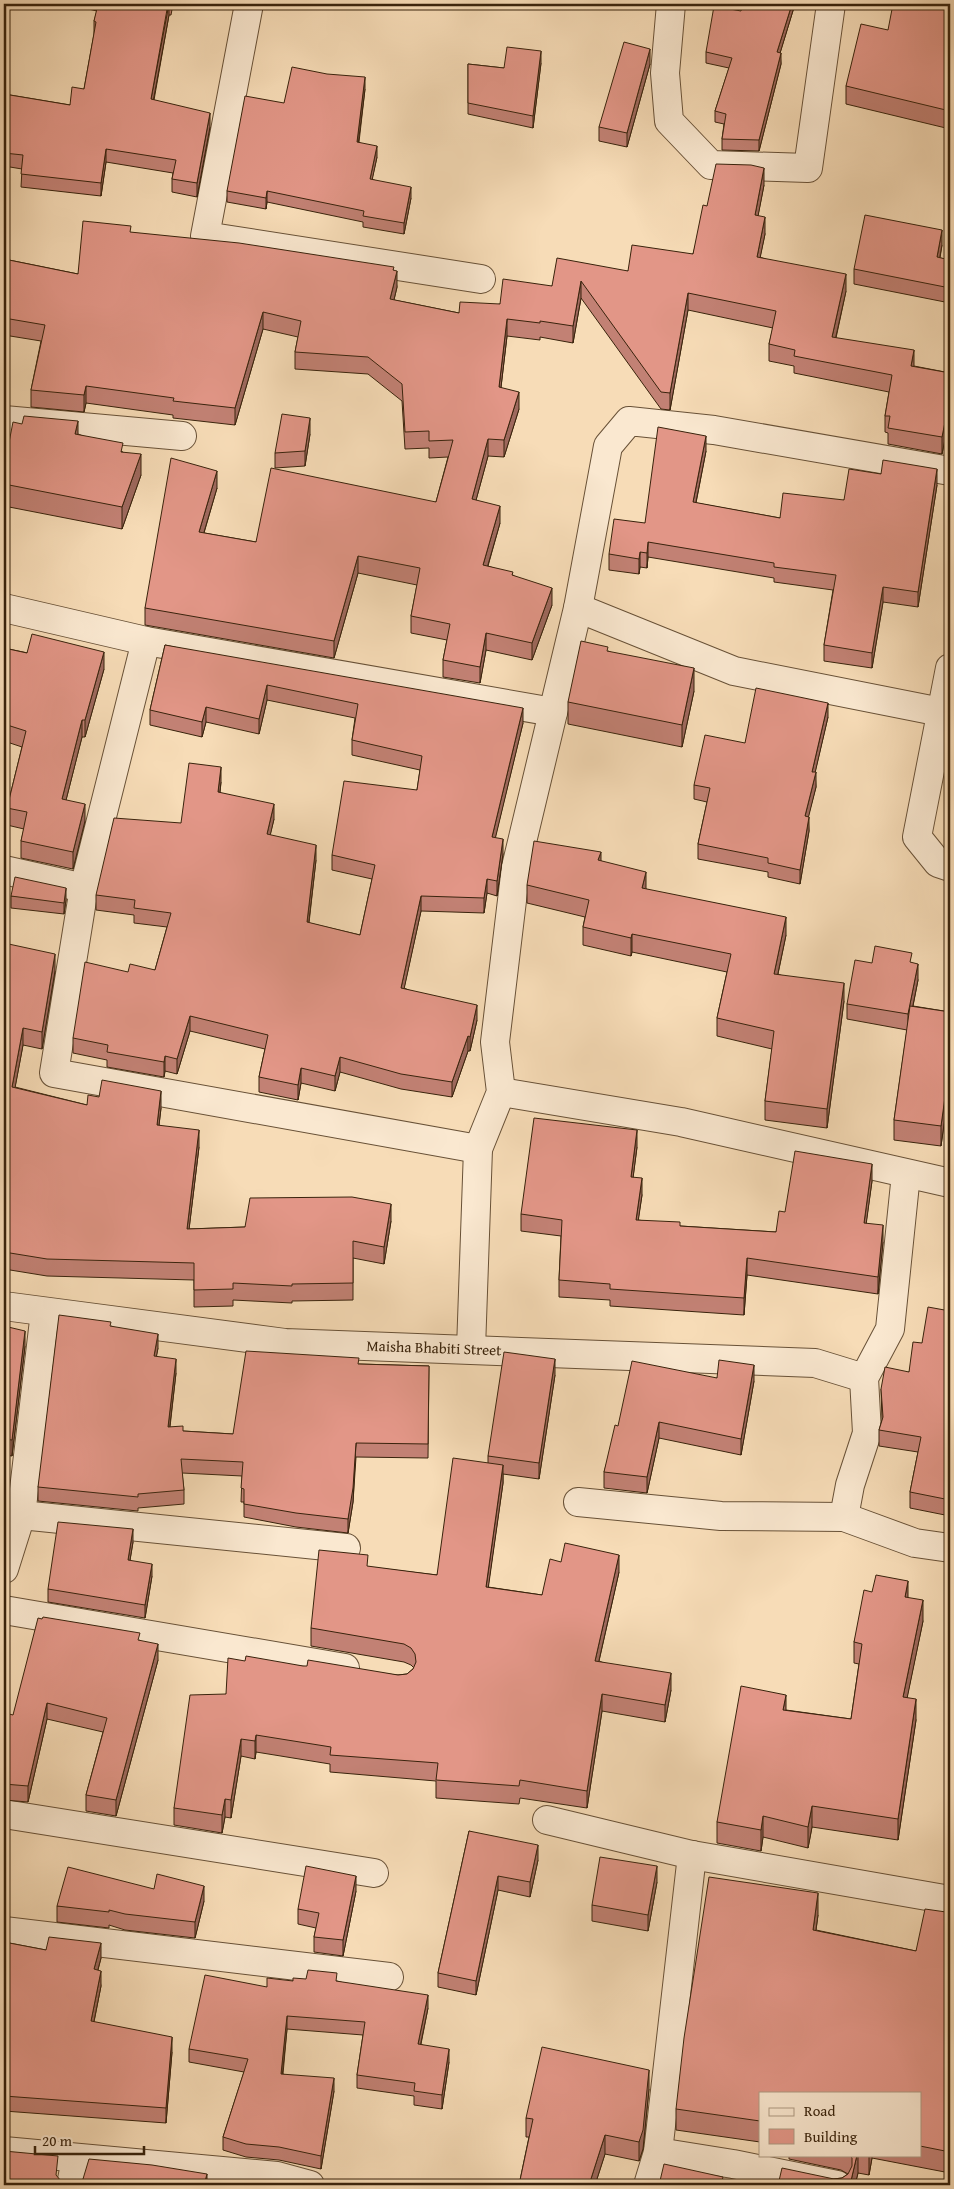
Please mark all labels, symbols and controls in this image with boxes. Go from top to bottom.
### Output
street label: Maisha Bhabiti Street [366,1335,503,1360]
legend [759,2092,922,2156]
text: Road [804,2100,835,2121]
scale bar [35,2124,144,2156]
text: Building [804,2126,858,2147]
text: 20 m [42,2130,73,2151]

